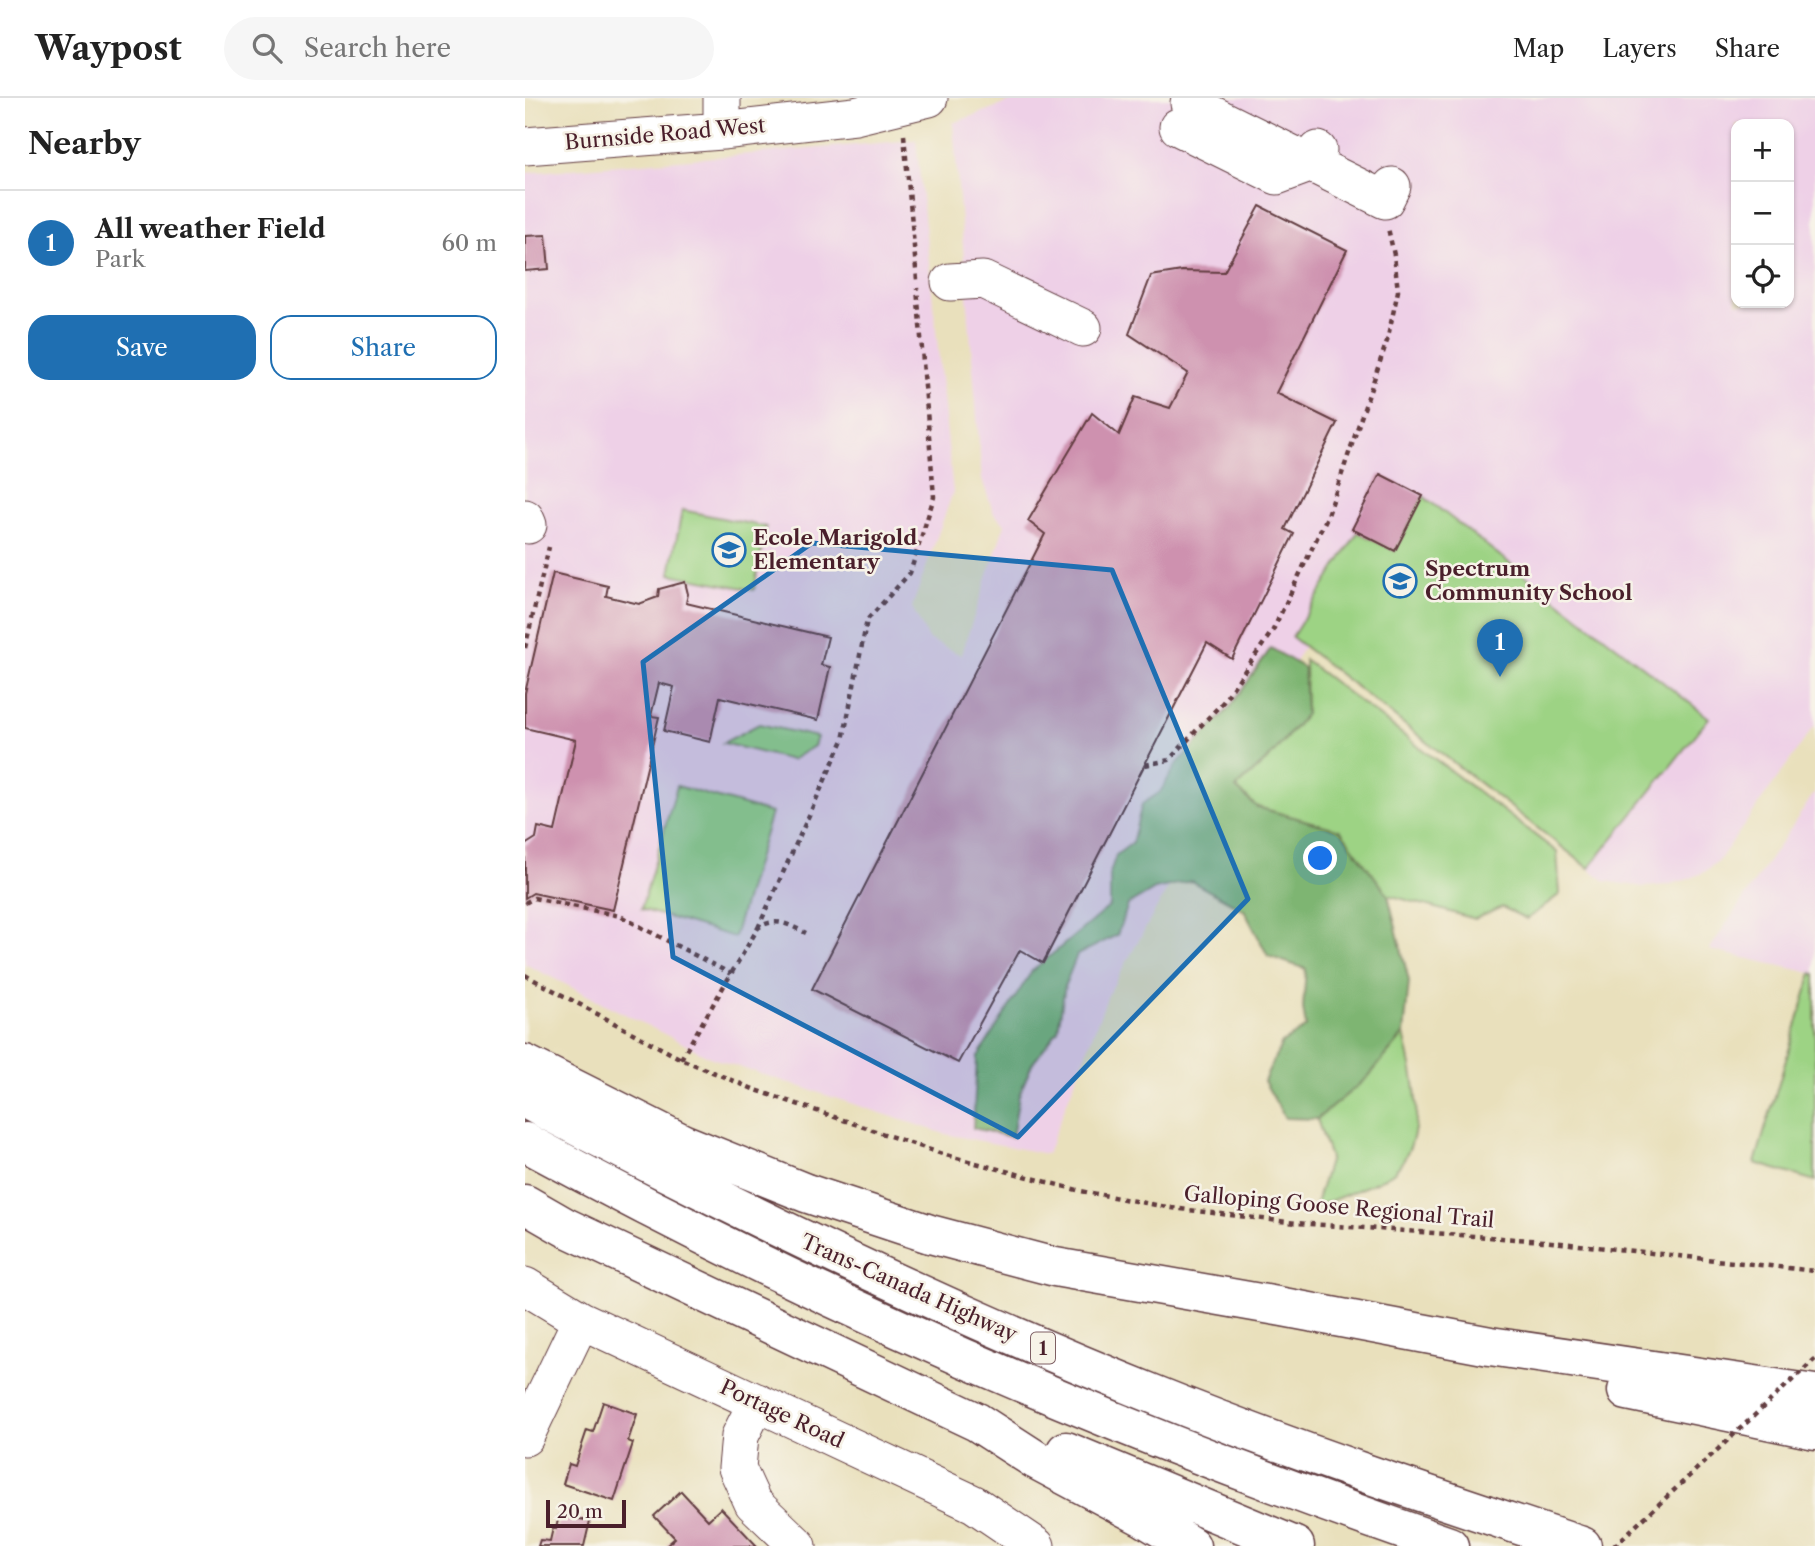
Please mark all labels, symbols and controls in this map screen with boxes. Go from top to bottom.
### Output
search box [224,17,714,80]
text: Waypost [35,28,182,69]
icon: search [248,29,286,67]
text: Search here [304,32,451,64]
text: Map [1513,34,1564,63]
text: Layers [1602,34,1677,63]
text: Share [1715,34,1780,63]
street label: Burnside Road West [564,112,767,155]
map controls [1731,119,1794,308]
button: + [1731,119,1794,182]
text: Nearby [28,125,141,162]
button: − [1731,182,1794,245]
text: All weather Field [95,213,326,245]
text: 1 [46,229,56,257]
text: 60 m [441,229,497,257]
text: Park [95,245,145,273]
button: locate [1731,245,1794,308]
button: Save [28,315,256,380]
button: Share [270,315,497,380]
place label: Ecole Marigold Elementary [753,525,917,574]
school or university icon: Ecole Marigold Elementary [710,531,748,569]
place label: Spectrum Community School [1425,556,1632,605]
school or university icon: Spectrum Community School [1381,562,1419,600]
pin: 1 [1477,619,1523,677]
your location [1303,841,1337,875]
street label: Galloping Goose Regional Trail [1183,1180,1495,1233]
street label: Trans-Canada Highway [797,1229,1021,1347]
road number: 1 [1031,1332,1055,1364]
street label: Portage Road [716,1374,848,1453]
scale bar [546,1497,627,1529]
text: 20 m [557,1500,603,1523]

